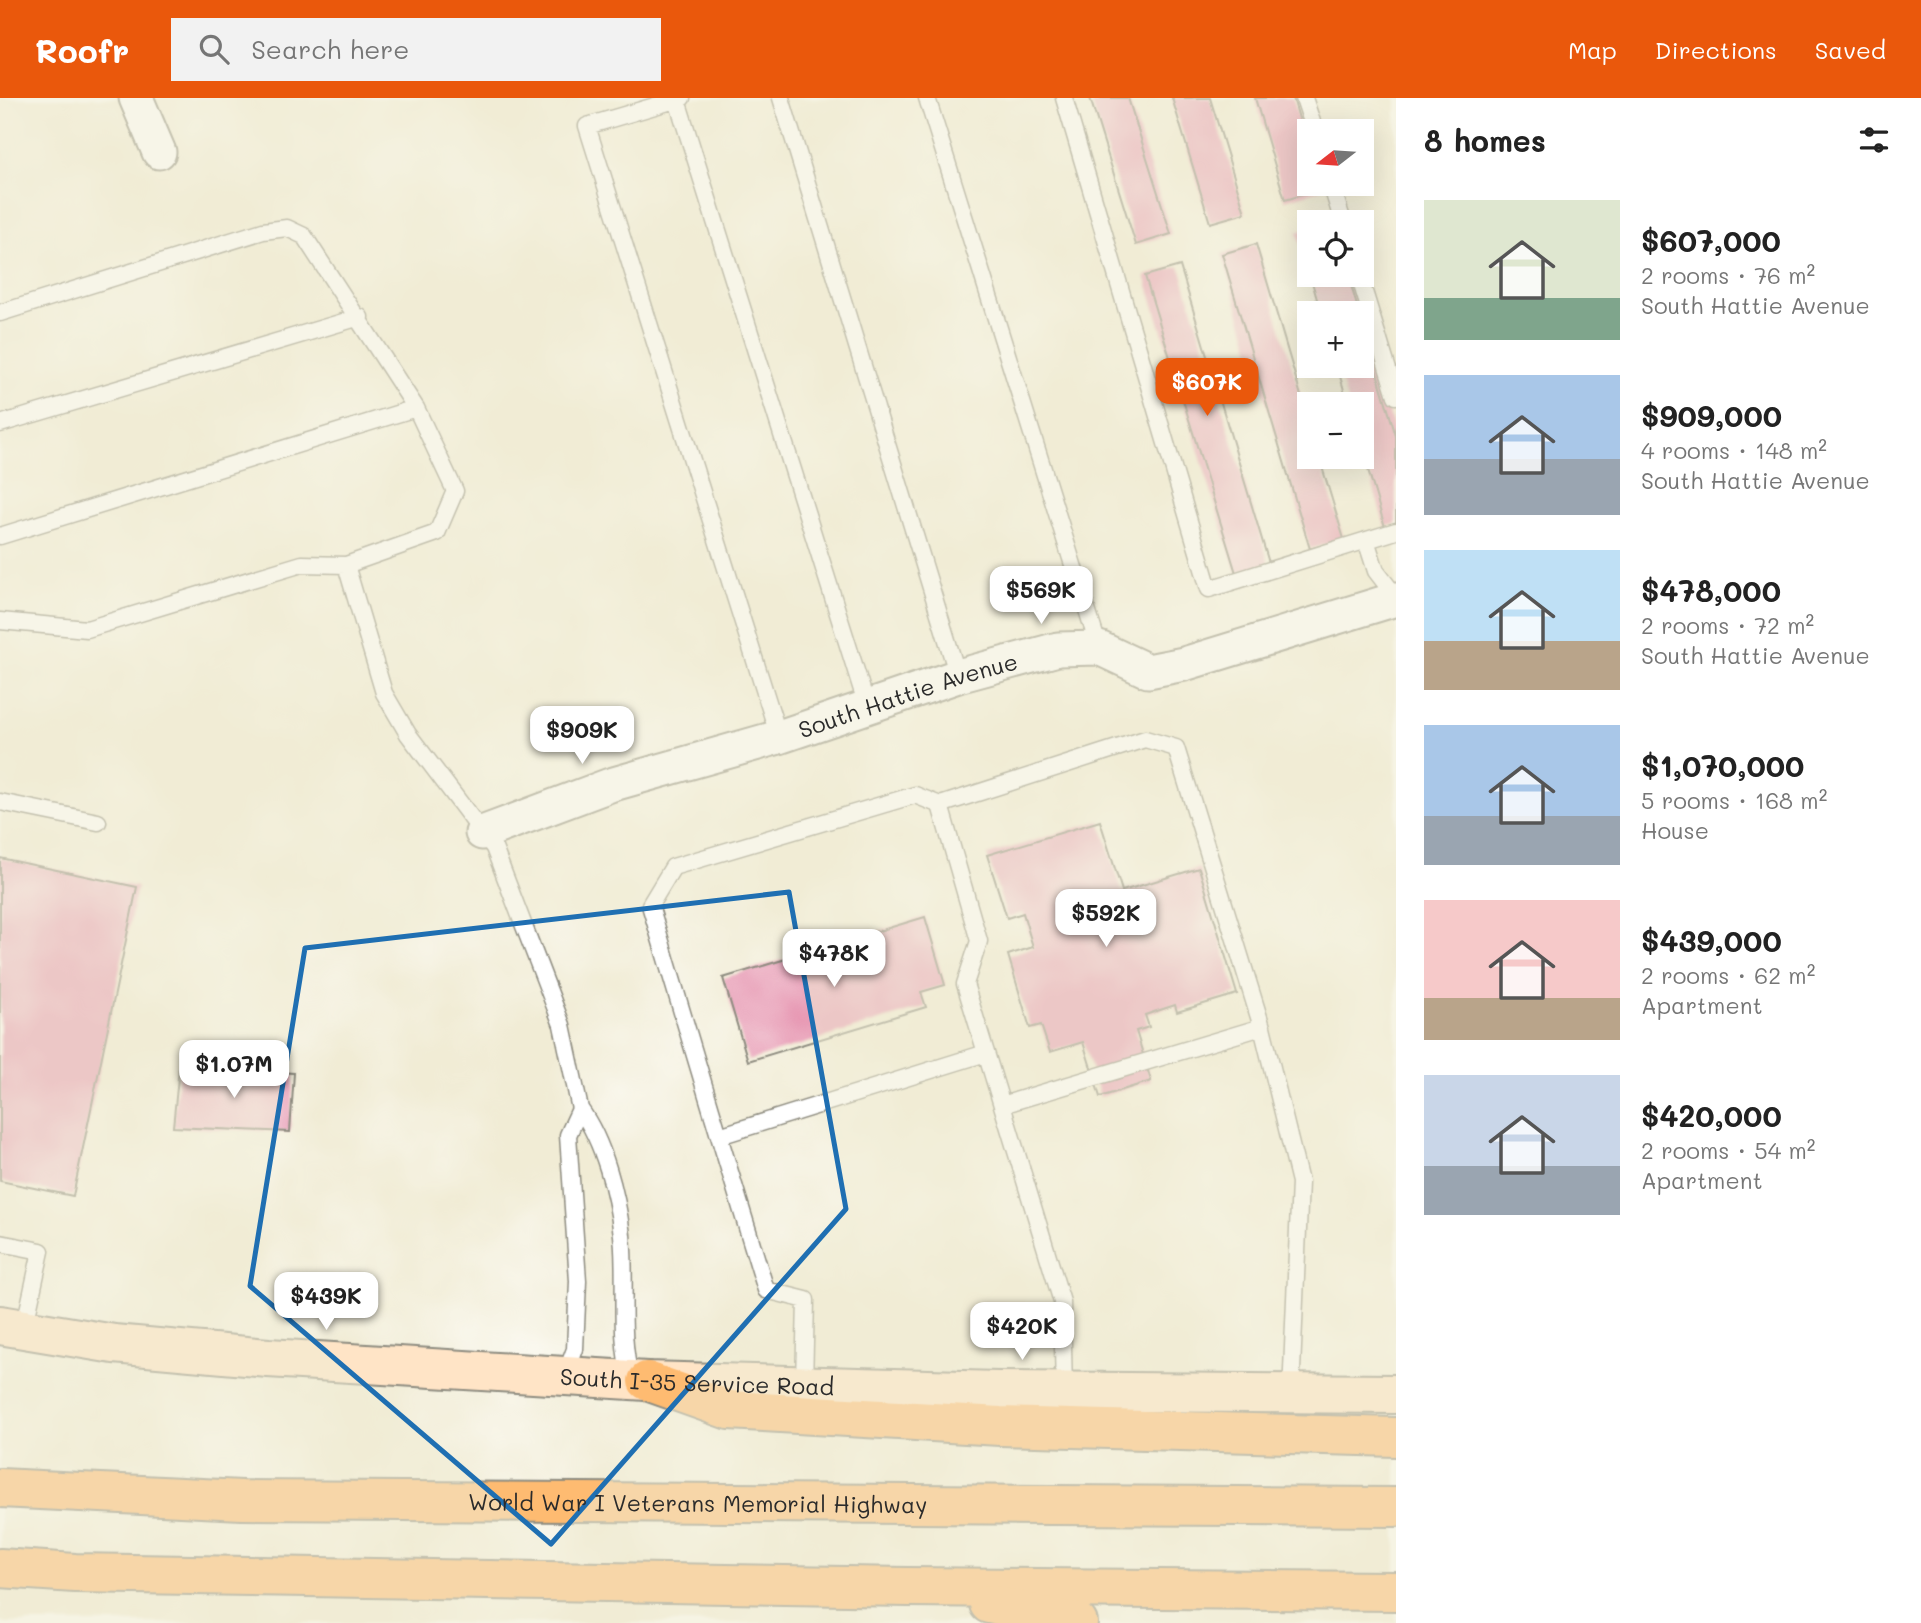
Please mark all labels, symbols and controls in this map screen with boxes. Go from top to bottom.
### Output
search box [171,18,661,81]
text: Roofr [35,28,129,71]
icon: search [195,30,233,68]
text: Search here [251,32,409,66]
text: Map [1568,34,1617,65]
text: Directions [1655,34,1777,65]
text: Saved [1815,34,1886,65]
north arrow [1297,119,1374,196]
map controls [1297,119,1374,469]
text: 8 homes [1424,120,1546,160]
icon: filters [1855,121,1893,159]
button: locate [1297,210,1374,287]
text: $607,000 [1641,220,1781,260]
icon: home [1480,228,1564,312]
text: 2 rooms · 76 m² [1641,260,1815,290]
text: South Hattie Avenue [1641,290,1870,320]
button: + [1297,301,1374,378]
pin: $607K [1158,358,1256,418]
text: $607K [1172,366,1242,396]
button: − [1297,392,1374,469]
text: $909,000 [1641,395,1782,435]
icon: home [1480,403,1564,487]
text: 4 rooms · 148 m² [1641,435,1827,465]
text: South Hattie Avenue [1641,465,1870,495]
pin: $569K [992,566,1090,626]
text: $478,000 [1641,570,1781,610]
text: $569K [1006,574,1076,604]
icon: home [1480,578,1564,662]
text: 2 rooms · 72 m² [1641,610,1814,640]
text: South Hattie Avenue [1641,640,1870,670]
street label: South Hattie Avenue [794,646,1021,744]
pin: $909K [533,706,631,766]
text: $909K [546,714,618,744]
text: $1,070,000 [1641,745,1804,785]
icon: home [1480,753,1564,837]
text: 5 rooms · 168 m² [1641,785,1827,815]
text: House [1641,815,1709,845]
pin: $592K [1057,890,1155,949]
text: $592K [1071,897,1141,927]
text: $439,000 [1641,920,1782,960]
icon: home [1480,928,1564,1012]
pin: $478K [785,930,883,989]
text: $478K [798,937,870,967]
text: 2 rooms · 62 m² [1641,960,1815,990]
text: Apartment [1641,990,1763,1020]
pin: $1.07M [177,1040,291,1100]
text: $1.07M [195,1048,273,1078]
text: $420,000 [1641,1095,1782,1135]
icon: home [1480,1103,1564,1187]
text: 2 rooms · 54 m² [1641,1135,1816,1165]
text: Apartment [1641,1165,1763,1195]
pin: $439K [277,1272,375,1332]
text: $439K [290,1280,362,1310]
pin: $420K [973,1302,1071,1362]
text: $420K [986,1310,1058,1340]
street label: South I-35 Service Road [559,1361,835,1401]
street label: World War I Veterans Memorial Highway [468,1486,927,1519]

